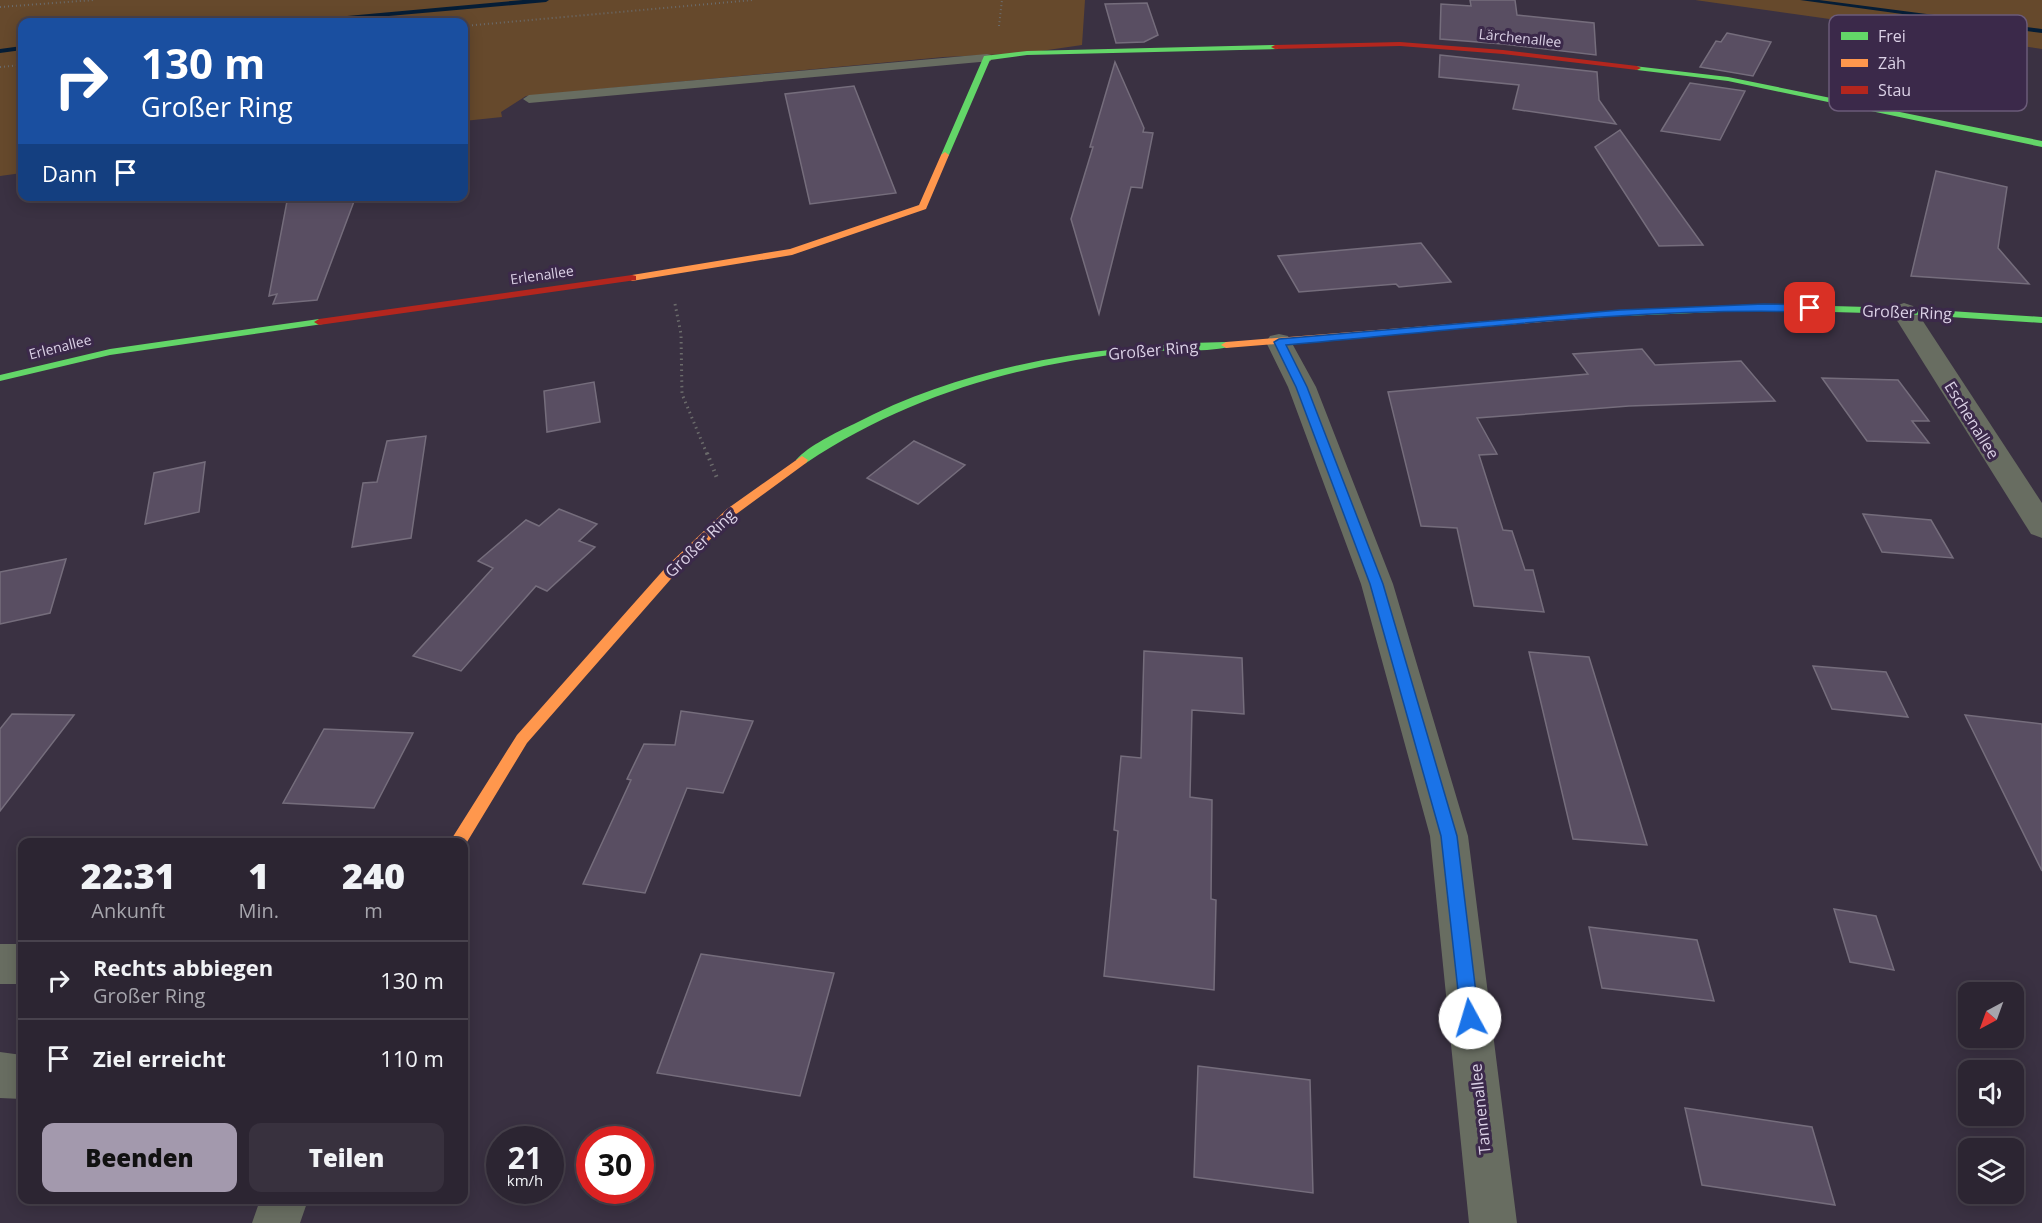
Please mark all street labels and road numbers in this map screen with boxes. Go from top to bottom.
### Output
street label: Lärchenallee [1478,24,1563,51]
street label: Erlenallee [509,261,575,288]
street label: Großer Ring [1862,299,1953,325]
street label: Erlenallee [27,330,93,363]
street label: Großer Ring [1107,335,1199,365]
street label: Eschenallee [1939,377,2005,463]
street label: Großer Ring [660,504,740,582]
street label: Tannenallee [1464,1063,1496,1155]

